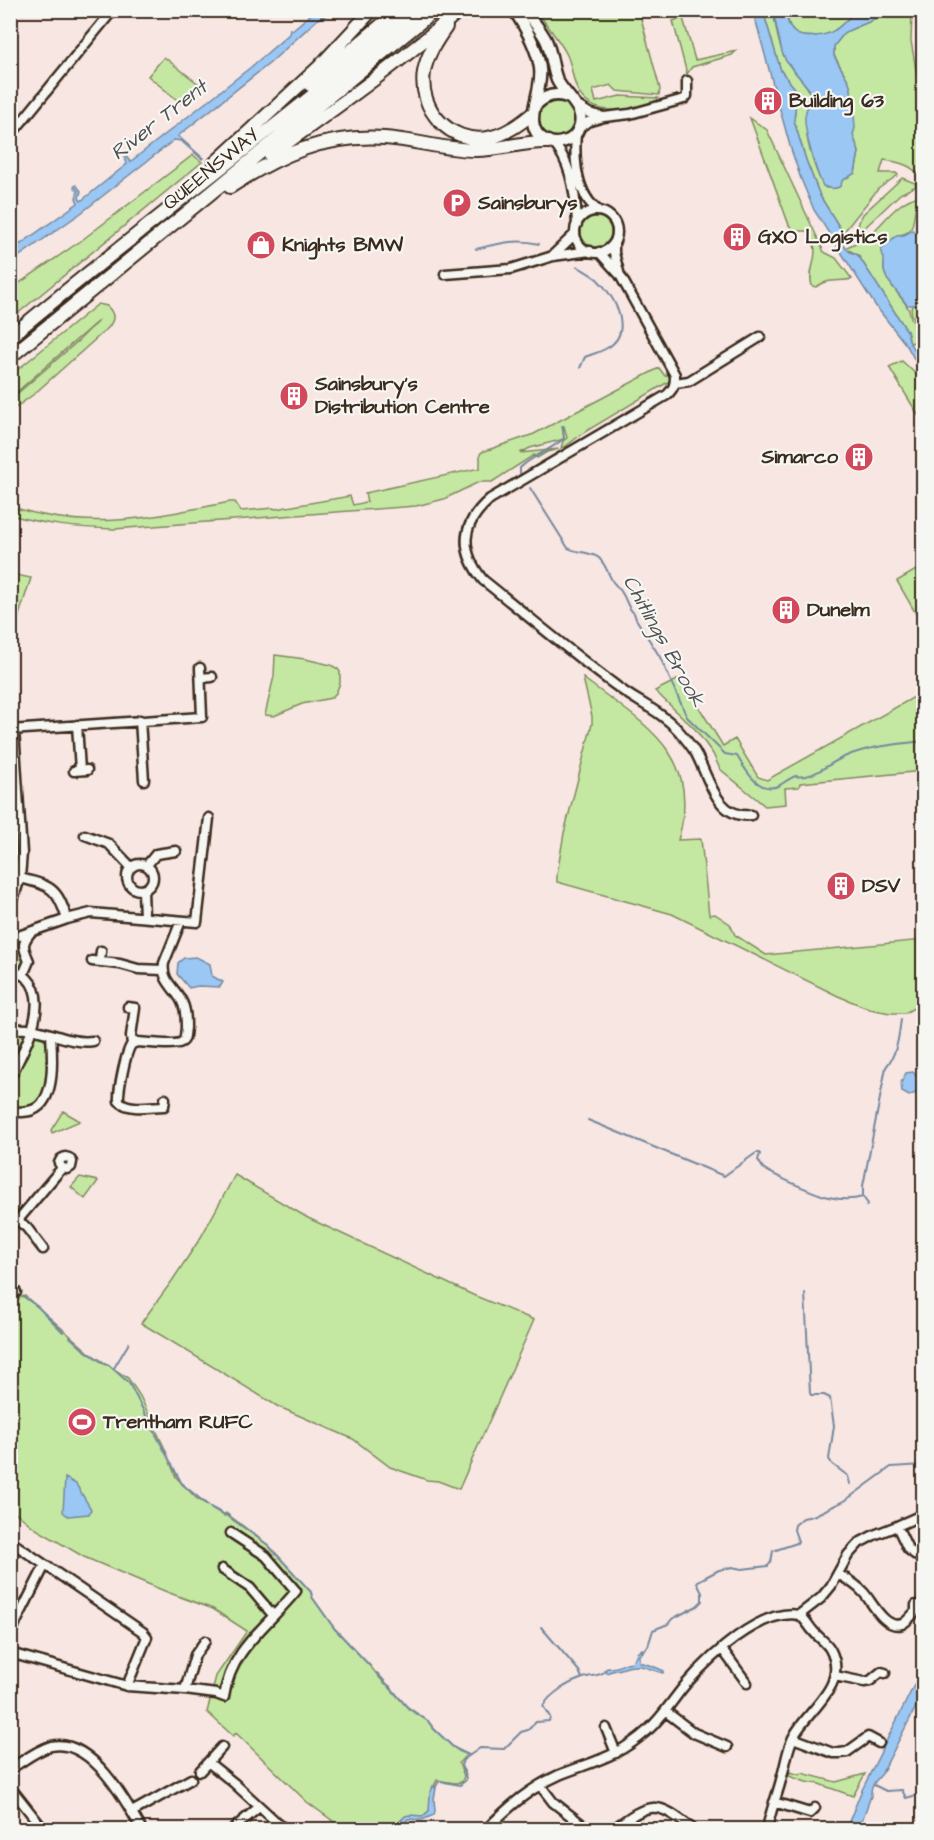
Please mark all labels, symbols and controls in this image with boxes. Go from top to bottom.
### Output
water label: River Trent [105,72,215,167]
building icon: Building 63 [752,85,784,117]
place label: Building 63 [789,87,885,116]
street label: QUEENSWAY [157,121,265,217]
parking icon: Sainsburys [441,187,473,219]
place label: Sainsburys [477,189,578,218]
building icon: GXO Logistics [721,221,753,253]
place label: GXO Logistics [758,223,888,252]
shop icon: Knights BMW [245,229,277,261]
place label: Knights BMW [282,231,403,260]
place label: Sainsbury's Distribution Centre [314,370,490,421]
building icon: Sainsbury's Distribution Centre [278,380,310,412]
building icon: Simarco [843,441,875,473]
place label: Simarco [760,443,839,471]
water label: Chitlings Brook [615,570,713,714]
building icon: Dunelm [770,594,802,626]
place label: Dunelm [807,596,870,624]
building icon: DSV [825,870,857,902]
place label: DSV [862,872,901,900]
sports icon: Trentham RUFC [66,1406,98,1438]
place label: Trentham RUFC [102,1408,253,1436]

